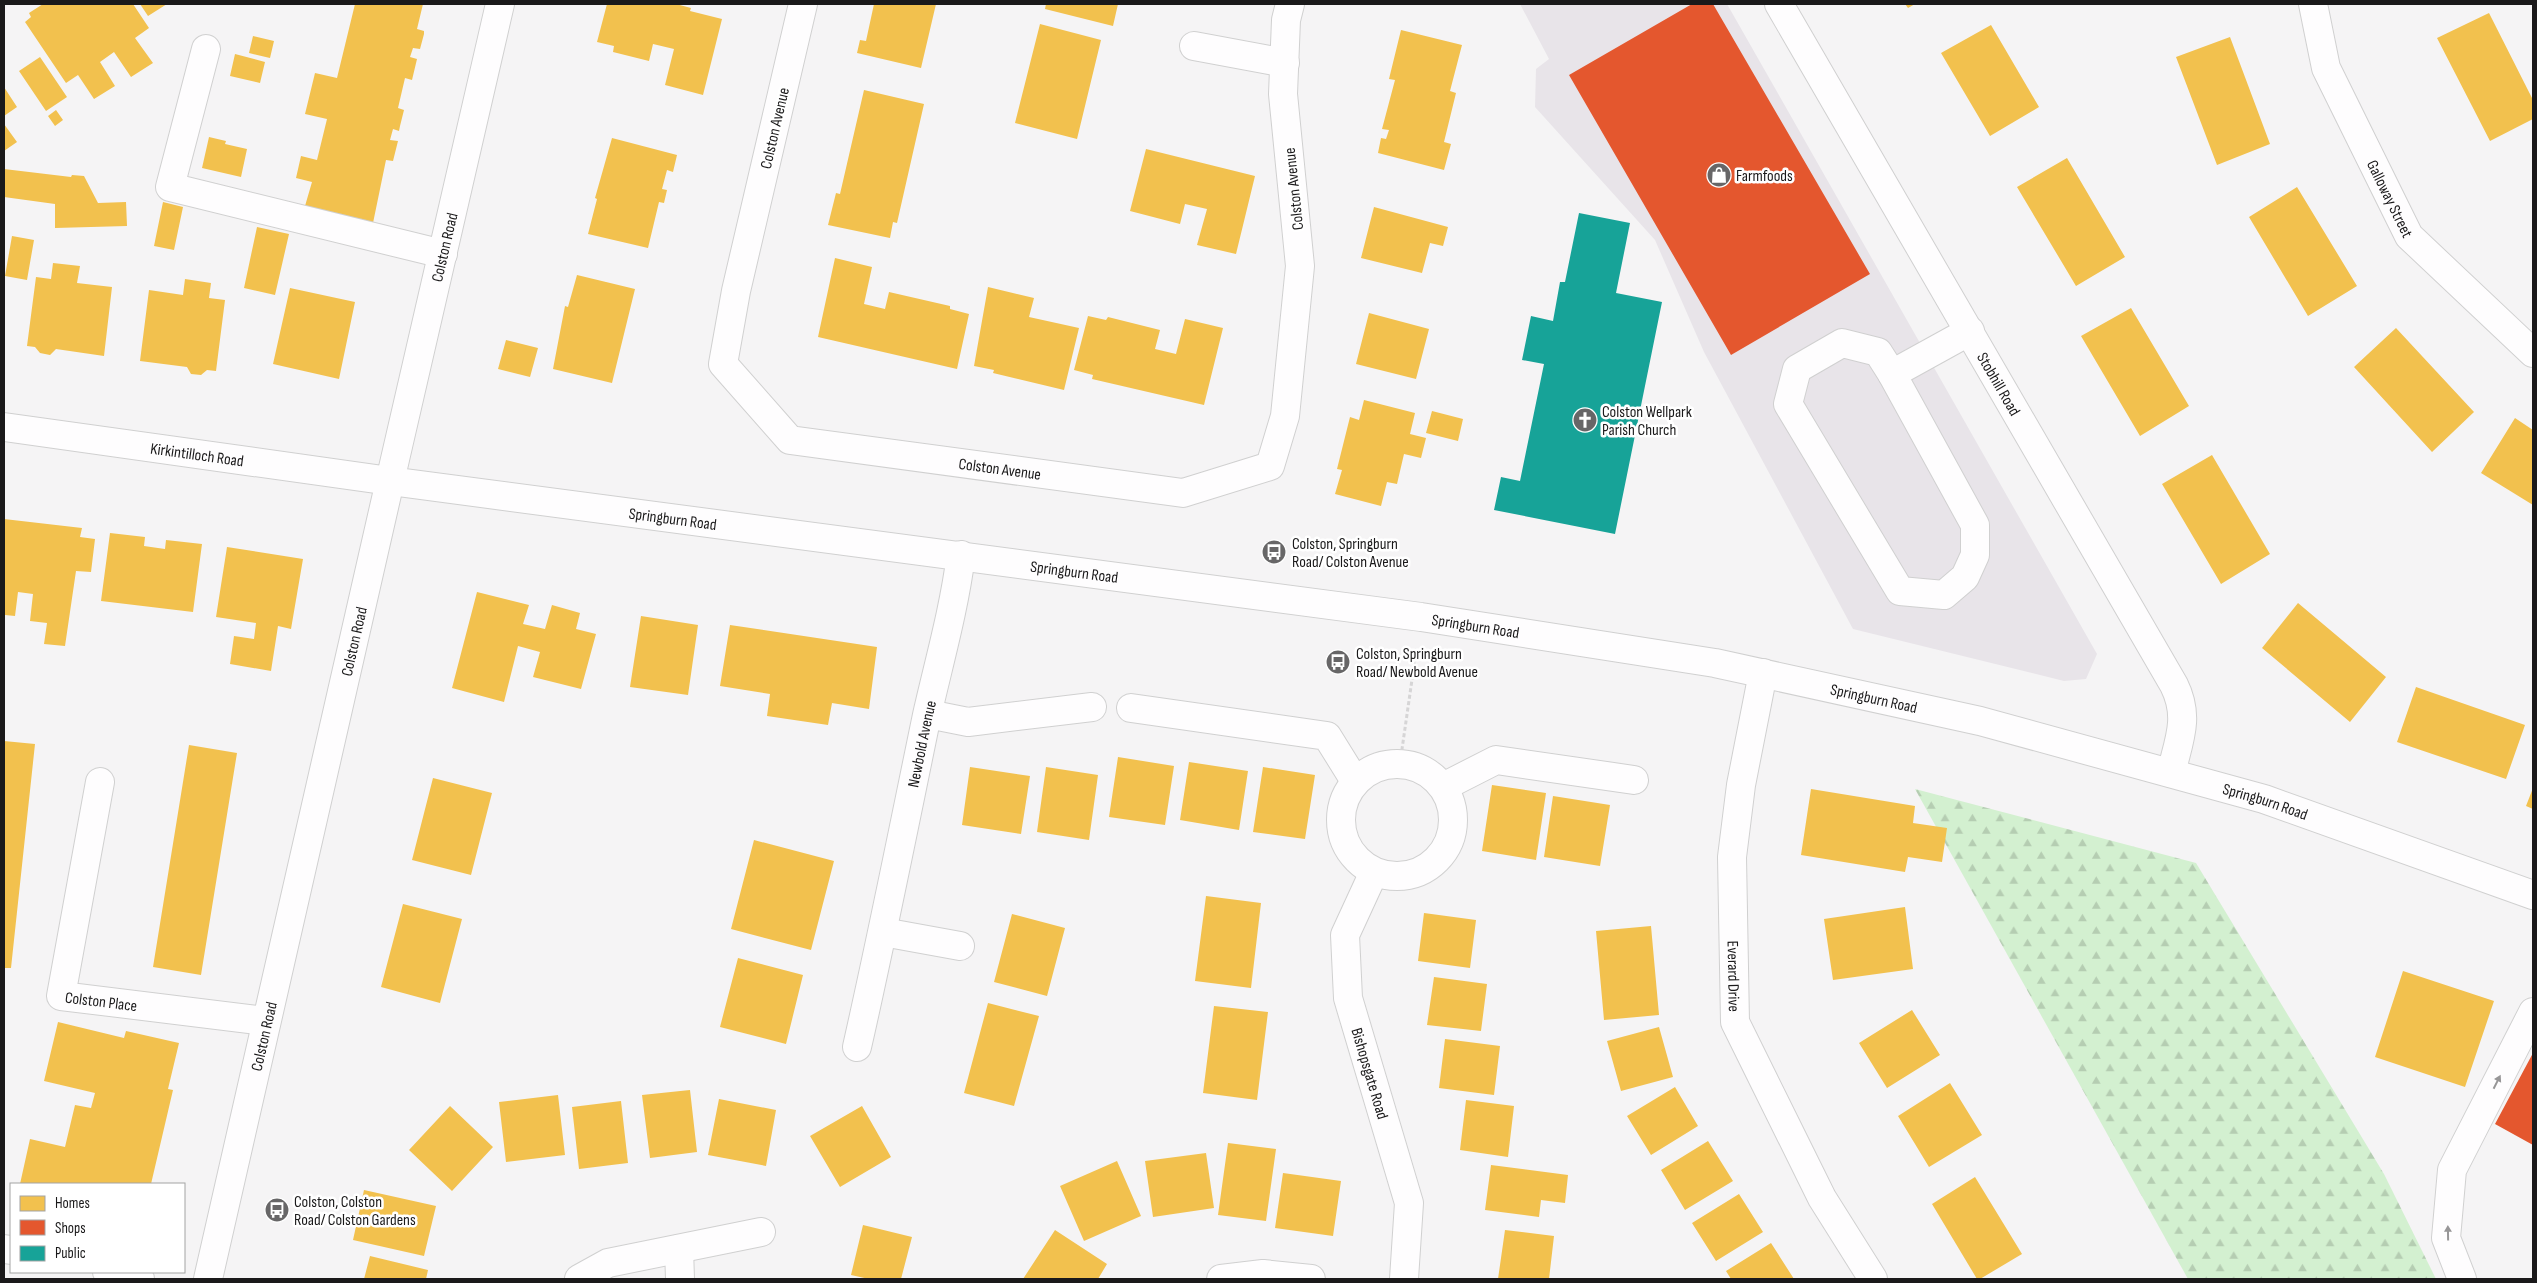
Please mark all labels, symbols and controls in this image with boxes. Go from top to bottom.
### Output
street label: Colston Avenue [757,86,794,171]
street label: Colston Avenue [1281,147,1308,231]
street label: Galloway Street [2362,157,2416,241]
shop icon: Farmfoods [1706,162,1732,188]
place label: Farmfoods [1736,167,1793,186]
street label: Colston Road [428,211,463,284]
street label: Stobhill Road [1972,349,2024,420]
place label: Colston Wellpark Parish Church [1602,403,1692,440]
church icon: Colston Wellpark Parish Church [1572,407,1598,433]
street label: Kirkintilloch Road [149,440,245,471]
street label: Colston Avenue [957,455,1042,485]
street label: Springburn Road [628,505,718,535]
place label: Colston, Springburn Road/ Colston Avenue [1292,535,1409,572]
bus stop icon: Colston, Springburn Road/ Colston Avenue [1261,539,1287,565]
street label: Springburn Road [1029,558,1119,588]
street label: Colston Road [338,605,372,678]
street label: Springburn Road [1430,611,1521,643]
place label: Colston, Springburn Road/ Newbold Avenue [1356,645,1478,682]
bus stop icon: Colston, Springburn Road/ Newbold Avenue [1325,649,1351,675]
street label: Springburn Road [1828,681,1919,718]
street label: Newbold Avenue [904,699,941,789]
street label: Springburn Road [2220,780,2310,825]
street label: Everard Drive [1723,941,1743,1012]
street label: Colston Place [64,989,138,1016]
street label: Colston Road [248,1000,282,1073]
street label: Bishopsgate Road [1346,1026,1392,1122]
one-way arrow [2493,1075,2501,1089]
legend [10,1183,185,1273]
place label: Colston, Colston Road/ Colston Gardens [294,1193,416,1230]
text: Homes [55,1194,90,1213]
bus stop icon: Colston, Colston Road/ Colston Gardens [264,1197,290,1223]
text: Shops [55,1219,86,1238]
one-way arrow [2443,1225,2451,1241]
text: Public [55,1244,86,1263]

